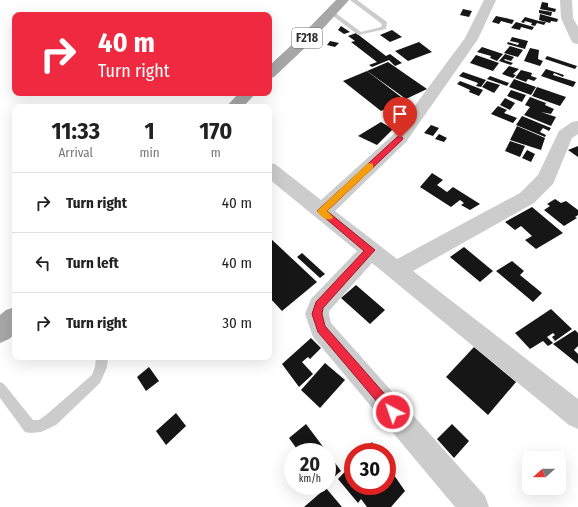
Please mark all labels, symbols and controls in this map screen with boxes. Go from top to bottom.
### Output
text: 40 m [98,26,155,59]
icon: right [32,28,84,80]
road number: F218 [292,28,322,48]
text: Turn right [98,60,170,82]
pin [383,97,417,138]
icon: arrive [389,103,411,125]
text: 11:33 [52,117,100,145]
text: 1 [145,117,155,145]
text: 170 [199,117,232,145]
text: Arrival [59,145,93,160]
text: min [140,145,160,160]
text: m [211,145,221,160]
icon: right [32,192,54,214]
text: Turn right [66,194,127,212]
text: 40 m [222,194,252,212]
icon: left [32,252,54,274]
text: Turn left [66,254,119,272]
text: 40 m [222,254,252,272]
icon: right [32,312,54,334]
text: Turn right [66,314,127,332]
text: 30 m [222,314,252,332]
position arrow [372,391,414,433]
speed limit sign: 30 [344,443,396,495]
north arrow [522,451,566,495]
map controls [522,451,566,495]
text: 20 [300,452,320,476]
text: km/h [299,473,321,485]

